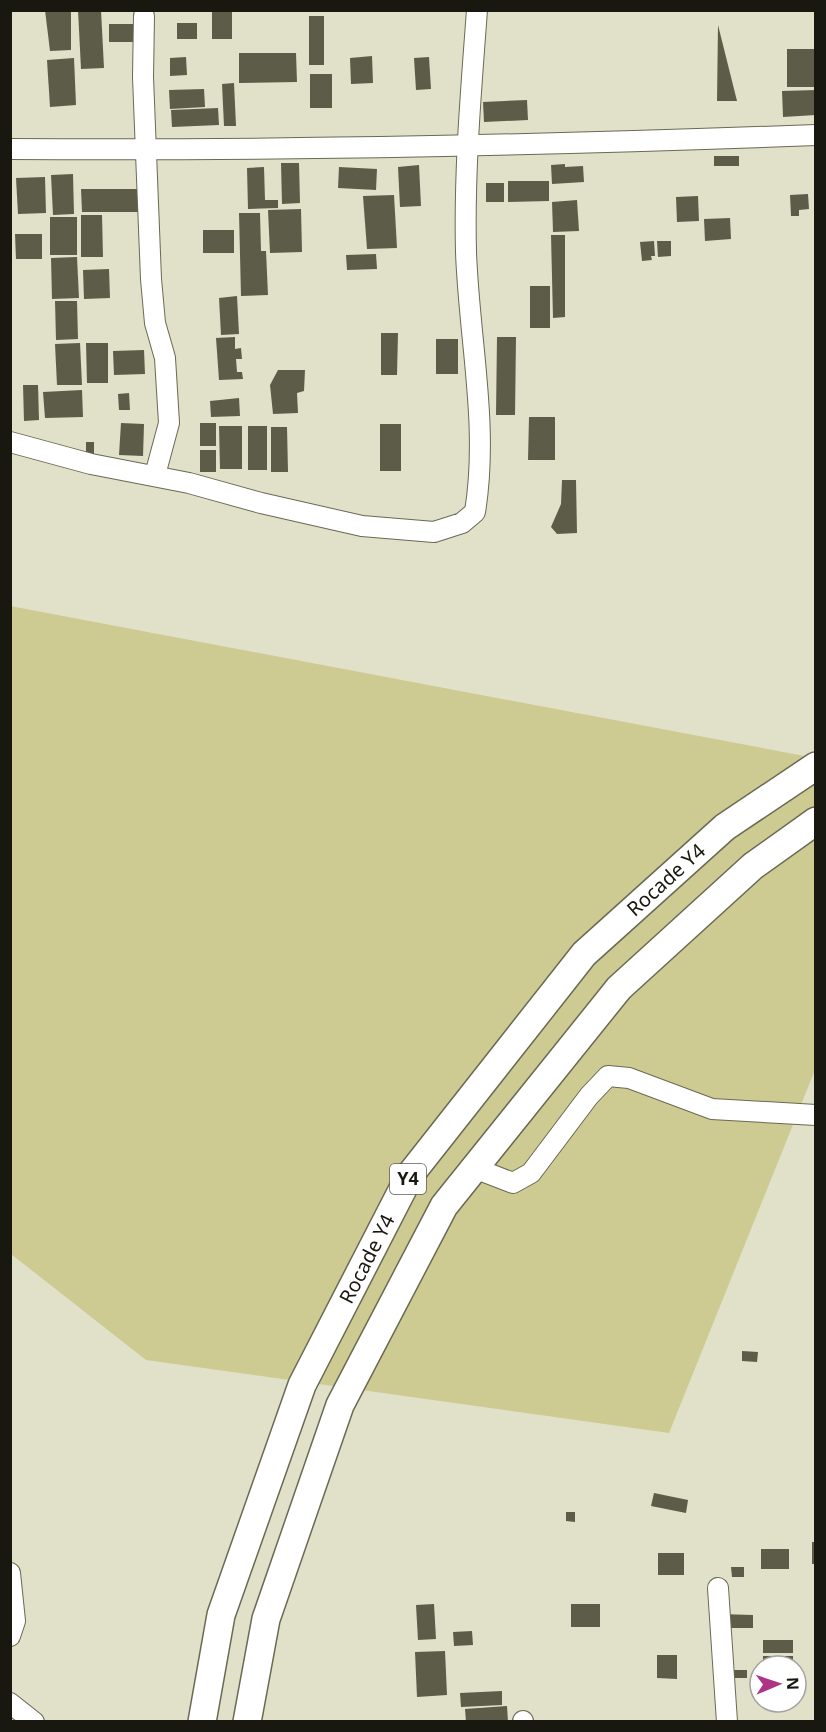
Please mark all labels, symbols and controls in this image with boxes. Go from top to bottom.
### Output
street label: Rocade Y4 [621,837,711,922]
road number: Y4 [390,1164,426,1194]
street label: Rocade Y4 [333,1209,401,1308]
north arrow [748,1654,808,1714]
text: N [782,1677,804,1690]

